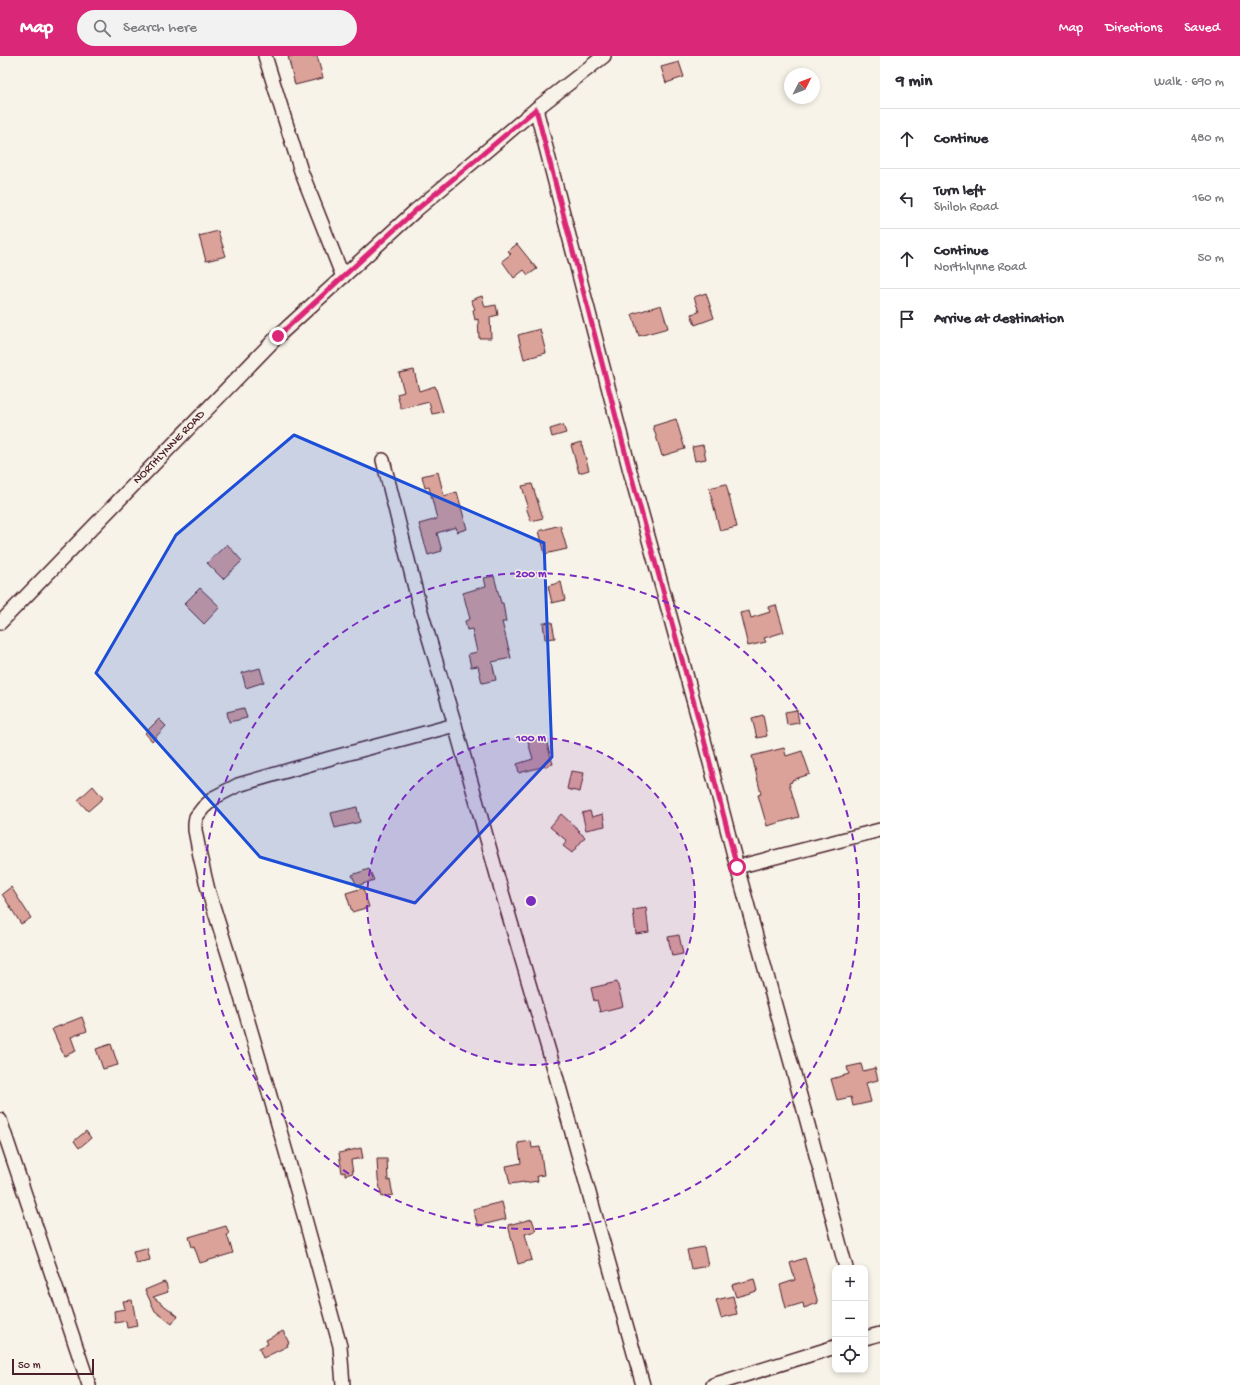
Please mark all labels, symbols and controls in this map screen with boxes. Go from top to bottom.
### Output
search box [77,10,357,46]
text: Map [20,17,53,40]
icon: search [91,17,113,39]
text: Search here [123,19,197,37]
text: Map [1059,20,1083,37]
text: Directions [1105,20,1162,37]
text: Saved [1184,20,1220,37]
north arrow [784,68,820,104]
text: 9 min [896,72,932,92]
text: Walk · 690 m [1154,75,1224,90]
icon: ahead [896,128,918,150]
text: Continue [934,130,988,148]
text: 480 m [1191,131,1224,146]
text: Turn left [934,182,985,200]
icon: left [896,188,918,210]
text: 160 m [1192,191,1224,206]
text: Shiloh Road [934,200,998,215]
text: Continue [934,242,988,260]
icon: ahead [896,248,918,270]
text: 50 m [1197,251,1224,266]
text: Northlynne Road [934,260,1026,275]
icon: arrive [896,308,918,330]
text: Arrive at destination [934,310,1064,328]
route end [269,327,287,345]
street label: NORTHLYNNE ROAD [131,408,209,488]
text: 200 m [516,568,547,582]
text: 100 m [515,732,546,746]
route start [728,858,746,876]
centre of rings [524,894,538,908]
map controls [832,1265,868,1373]
button: + [832,1265,868,1301]
button: − [832,1301,868,1337]
button: locate [832,1337,868,1373]
scale bar [12,1357,94,1376]
text: 50 m [18,1360,40,1372]

